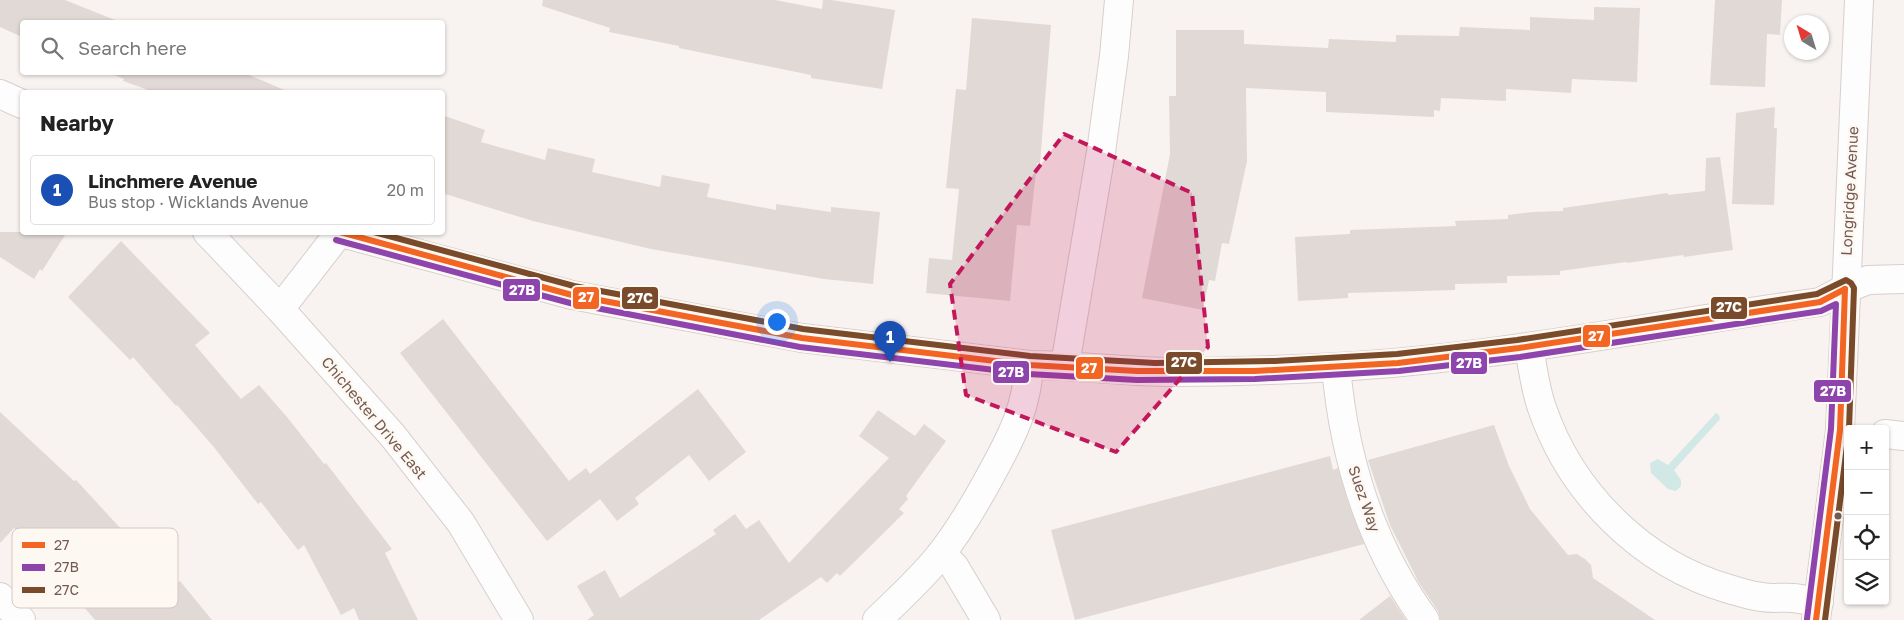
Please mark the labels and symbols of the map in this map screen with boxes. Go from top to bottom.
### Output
north arrow [1784,15,1829,60]
street label: Longridge Avenue [1837,125,1861,256]
line badge: 27B [502,278,541,302]
text: 27B [509,281,535,298]
line badge: 27 [572,286,600,310]
line badge: 27C [621,286,659,310]
text: 27 [578,288,594,305]
text: 27C [627,289,653,306]
line badge: 27C [1710,296,1748,320]
text: 27C [1716,298,1742,315]
your location [764,309,790,335]
pin: 1 [874,321,906,362]
line badge: 27 [1582,324,1611,348]
text: 27 [1588,327,1604,344]
line badge: 27C [1165,351,1203,375]
line badge: 27B [1450,351,1488,375]
street label: Chichester Drive East [318,353,431,482]
text: 27C [1171,353,1197,370]
text: 27B [1456,354,1482,371]
line badge: 27 [1075,356,1104,380]
text: 27 [1081,359,1097,376]
line badge: 27B [992,360,1030,384]
text: 27B [998,363,1024,380]
line badge: 27B [1813,379,1852,403]
text: 27B [1820,382,1846,399]
street label: Suez Way [1345,463,1385,535]
unlabelled marker [1833,511,1843,521]
legend [12,528,178,608]
text: 27 [54,536,70,553]
text: 27B [54,558,79,575]
text: 27C [54,581,79,598]

